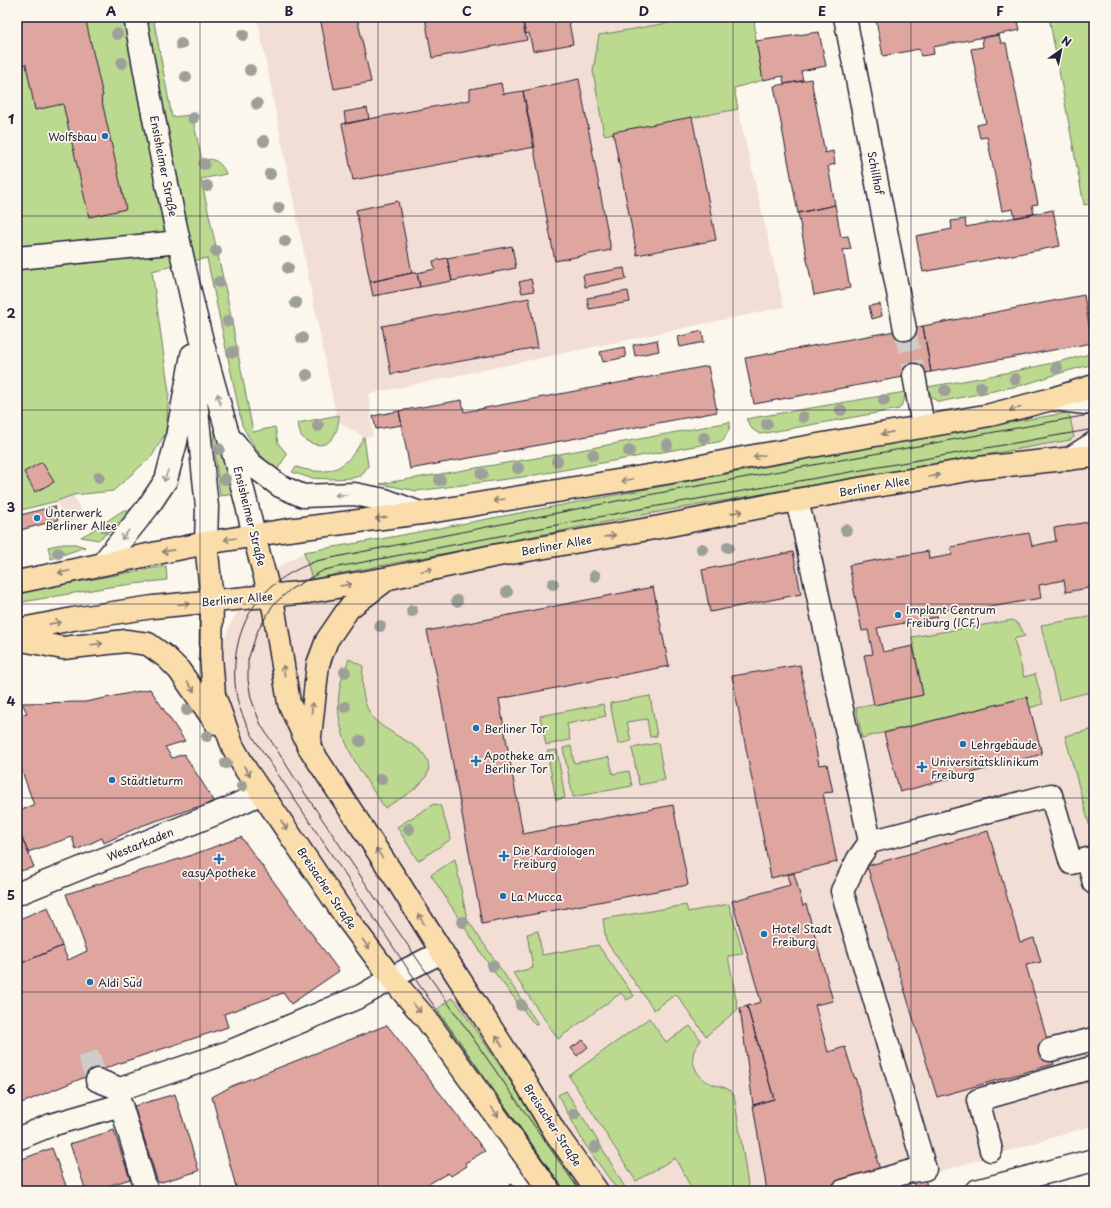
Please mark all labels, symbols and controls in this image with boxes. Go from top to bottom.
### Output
text: A [106,1,116,20]
text: B [285,1,294,20]
text: C [462,1,472,20]
text: D [639,1,649,20]
text: E [818,1,826,20]
text: F [996,1,1004,20]
north arrow [1041,30,1081,70]
text: N [1058,32,1075,51]
text: 1 [8,109,14,128]
street label: Ensisheimer Straße [146,114,182,218]
place label: Wolfsbau [48,128,97,145]
marker: Wolfsbau [100,131,110,141]
street label: Schillhof [863,150,889,197]
text: 2 [6,303,16,322]
one-way arrow [215,393,222,406]
one-way arrow [1008,405,1021,413]
one-way arrow [881,429,894,437]
one-way arrow [753,452,766,460]
street label: Ensisheimer Straße [229,464,271,568]
one-way arrow [162,469,169,482]
street label: Berliner Allee [837,471,911,501]
one-way arrow [927,472,940,480]
one-way arrow [621,476,634,484]
one-way arrow [335,491,348,498]
text: 3 [7,497,16,516]
one-way arrow [493,497,506,505]
place label: Unterwerk Berliner Allee [45,504,117,534]
one-way arrow [730,507,743,515]
marker: Unterwerk Berliner Allee [32,513,42,523]
one-way arrow [375,514,388,522]
one-way arrow [121,530,130,541]
street label: Berliner Allee [519,530,593,560]
one-way arrow [603,532,616,540]
one-way arrow [224,536,237,544]
one-way arrow [162,547,175,555]
one-way arrow [420,566,433,574]
one-way arrow [58,569,71,577]
one-way arrow [339,581,352,589]
street label: Berliner Allee [200,587,274,611]
one-way arrow [177,600,190,607]
place label: Implant Centrum Freiburg (ICF) [906,601,996,631]
marker: Implant Centrum Freiburg (ICF) [893,610,903,620]
one-way arrow [48,618,61,626]
one-way arrow [90,640,103,648]
one-way arrow [280,664,288,677]
one-way arrow [187,681,195,692]
text: 4 [7,691,16,710]
one-way arrow [309,702,316,715]
place label: Berliner Tor [484,720,548,737]
marker: Berliner Tor [471,723,481,733]
place label: Lehrgebäude [971,736,1037,753]
marker: Lehrgebäude [958,739,968,749]
place label: Apotheke am Berliner Tor [484,747,554,777]
place label: Universitätsklinikum Freiburg [931,753,1039,783]
marker: Apotheke am Berliner Tor [471,756,481,766]
marker: Universitätsklinikum Freiburg [916,761,928,773]
one-way arrow [242,765,251,776]
place label: Städtleturm [120,772,183,789]
marker: Städtleturm [107,775,117,785]
one-way arrow [280,820,288,831]
street label: Westarkaden [104,823,176,865]
place label: Die Kardiologen Freiburg [513,842,595,872]
street label: Breisacher Straße [293,844,361,932]
one-way arrow [375,847,383,858]
marker: Die Kardiologen Freiburg [498,850,510,862]
marker: easyApotheke [214,854,224,864]
place label: easyApotheke [182,864,256,881]
text: 5 [7,885,15,904]
place label: La Mucca [511,888,562,905]
marker: La Mucca [498,891,508,901]
one-way arrow [417,913,425,925]
place label: Hotel Stadt Freiburg [772,920,832,950]
marker: Hotel Stadt Freiburg [759,929,769,939]
one-way arrow [361,938,370,949]
place label: Aldi Süd [98,974,142,991]
marker: Aldi Süd [85,977,95,987]
one-way arrow [413,1003,422,1013]
one-way arrow [495,1036,503,1047]
text: 6 [6,1079,16,1098]
street label: Breisacher Straße [520,1080,586,1170]
one-way arrow [490,1107,499,1118]

